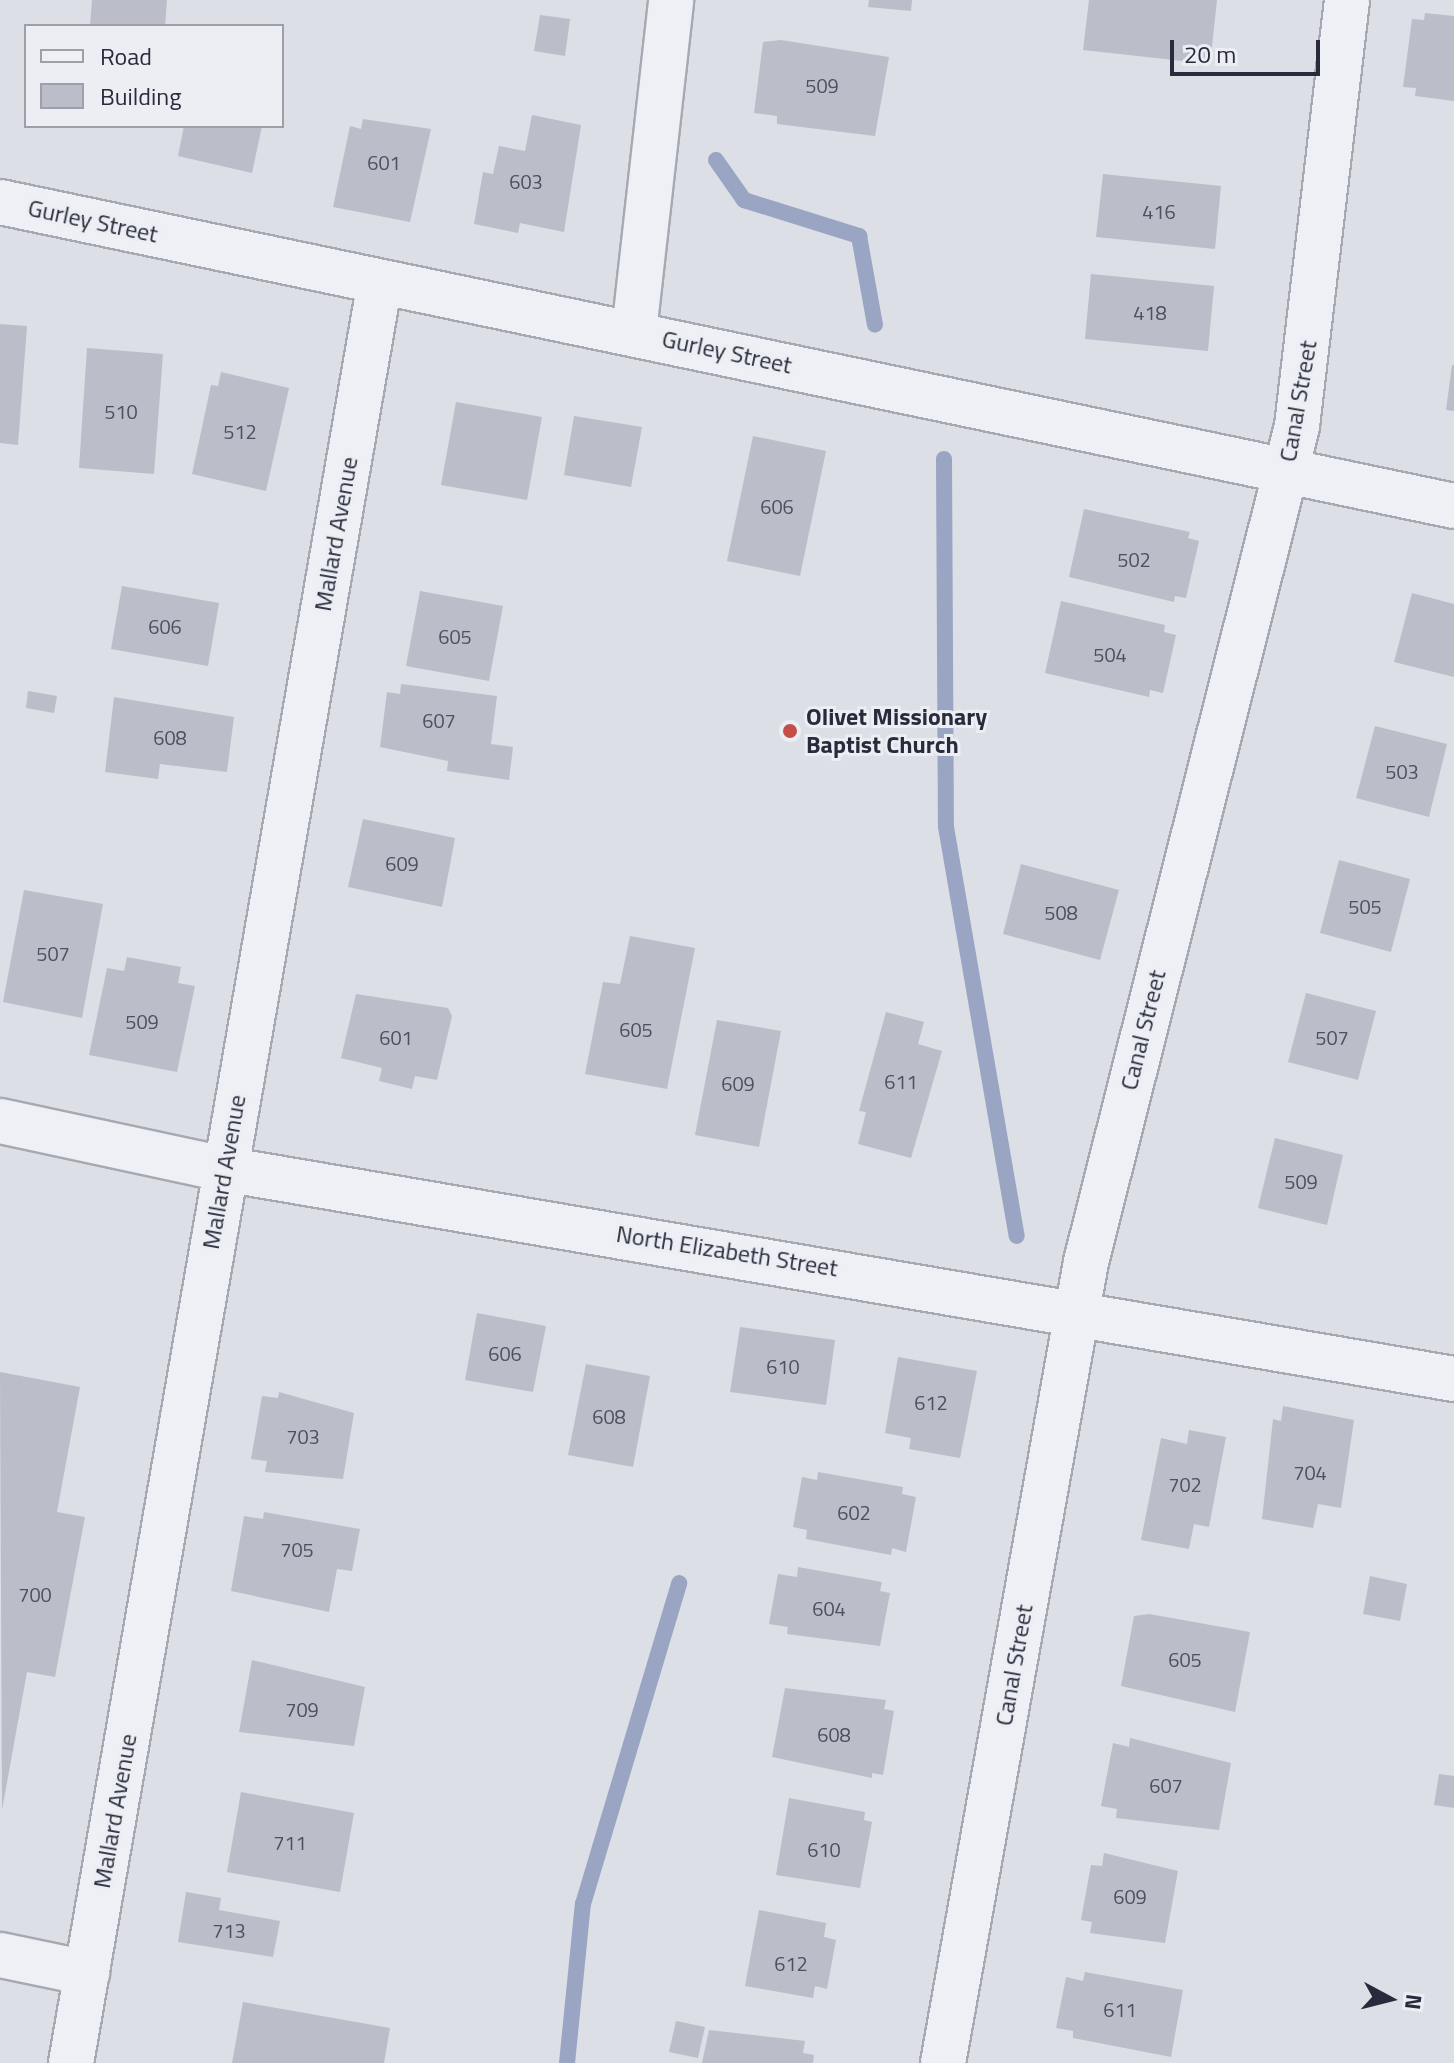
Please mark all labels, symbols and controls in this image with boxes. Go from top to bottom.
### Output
legend [24,24,284,128]
scale bar [1174,24,1324,74]
text: 20 m [1184,36,1236,72]
text: Road [100,38,152,74]
house number: 509 [805,73,839,97]
text: Building [100,78,182,114]
house number: 601 [367,150,401,174]
house number: 603 [509,169,543,193]
street label: Gurley Street [25,193,161,249]
house number: 416 [1142,199,1176,223]
house number: 418 [1133,300,1167,324]
street label: Gurley Street [659,324,795,380]
street label: Canal Street [1273,338,1323,464]
house number: 510 [104,399,138,423]
house number: 512 [223,419,257,443]
street label: Mallard Avenue [308,455,364,613]
house number: 606 [760,494,794,518]
house number: 502 [1117,547,1151,571]
house number: 606 [148,614,182,638]
house number: 605 [438,624,472,648]
house number: 504 [1093,642,1127,666]
place label: Olivet Missionary Baptist Church [806,703,987,759]
house number: 607 [422,708,456,732]
marker: Olivet Missionary Baptist Church [781,722,799,740]
house number: 608 [153,725,187,749]
house number: 503 [1385,759,1419,783]
house number: 609 [385,851,419,875]
house number: 505 [1348,894,1382,918]
house number: 508 [1044,900,1078,924]
house number: 507 [36,941,70,965]
street label: Canal Street [1114,967,1172,1093]
house number: 509 [125,1009,159,1033]
house number: 605 [619,1017,653,1041]
house number: 601 [379,1025,413,1049]
house number: 507 [1315,1025,1349,1049]
house number: 611 [884,1069,918,1093]
house number: 609 [721,1071,755,1095]
street label: Mallard Avenue [196,1093,252,1251]
house number: 509 [1284,1169,1318,1193]
street label: North Elizabeth Street [614,1219,840,1283]
house number: 606 [488,1341,522,1365]
house number: 610 [766,1354,800,1378]
house number: 612 [914,1390,948,1414]
house number: 608 [592,1404,626,1428]
house number: 703 [286,1424,320,1448]
house number: 704 [1293,1460,1327,1484]
house number: 702 [1168,1472,1202,1496]
house number: 602 [837,1500,871,1524]
house number: 705 [280,1537,314,1561]
house number: 700 [18,1582,52,1606]
house number: 604 [812,1596,846,1620]
street label: Canal Street [989,1602,1039,1728]
house number: 605 [1168,1647,1202,1671]
house number: 709 [285,1697,319,1721]
house number: 608 [817,1722,851,1746]
street label: Mallard Avenue [87,1732,143,1890]
house number: 607 [1149,1773,1183,1797]
house number: 711 [273,1830,307,1854]
house number: 610 [807,1837,841,1861]
house number: 609 [1113,1884,1147,1908]
house number: 713 [212,1918,246,1942]
house number: 612 [774,1951,808,1975]
north arrow [1350,1959,1430,2039]
text: N [1396,1992,1432,2012]
house number: 611 [1103,1997,1137,2021]

